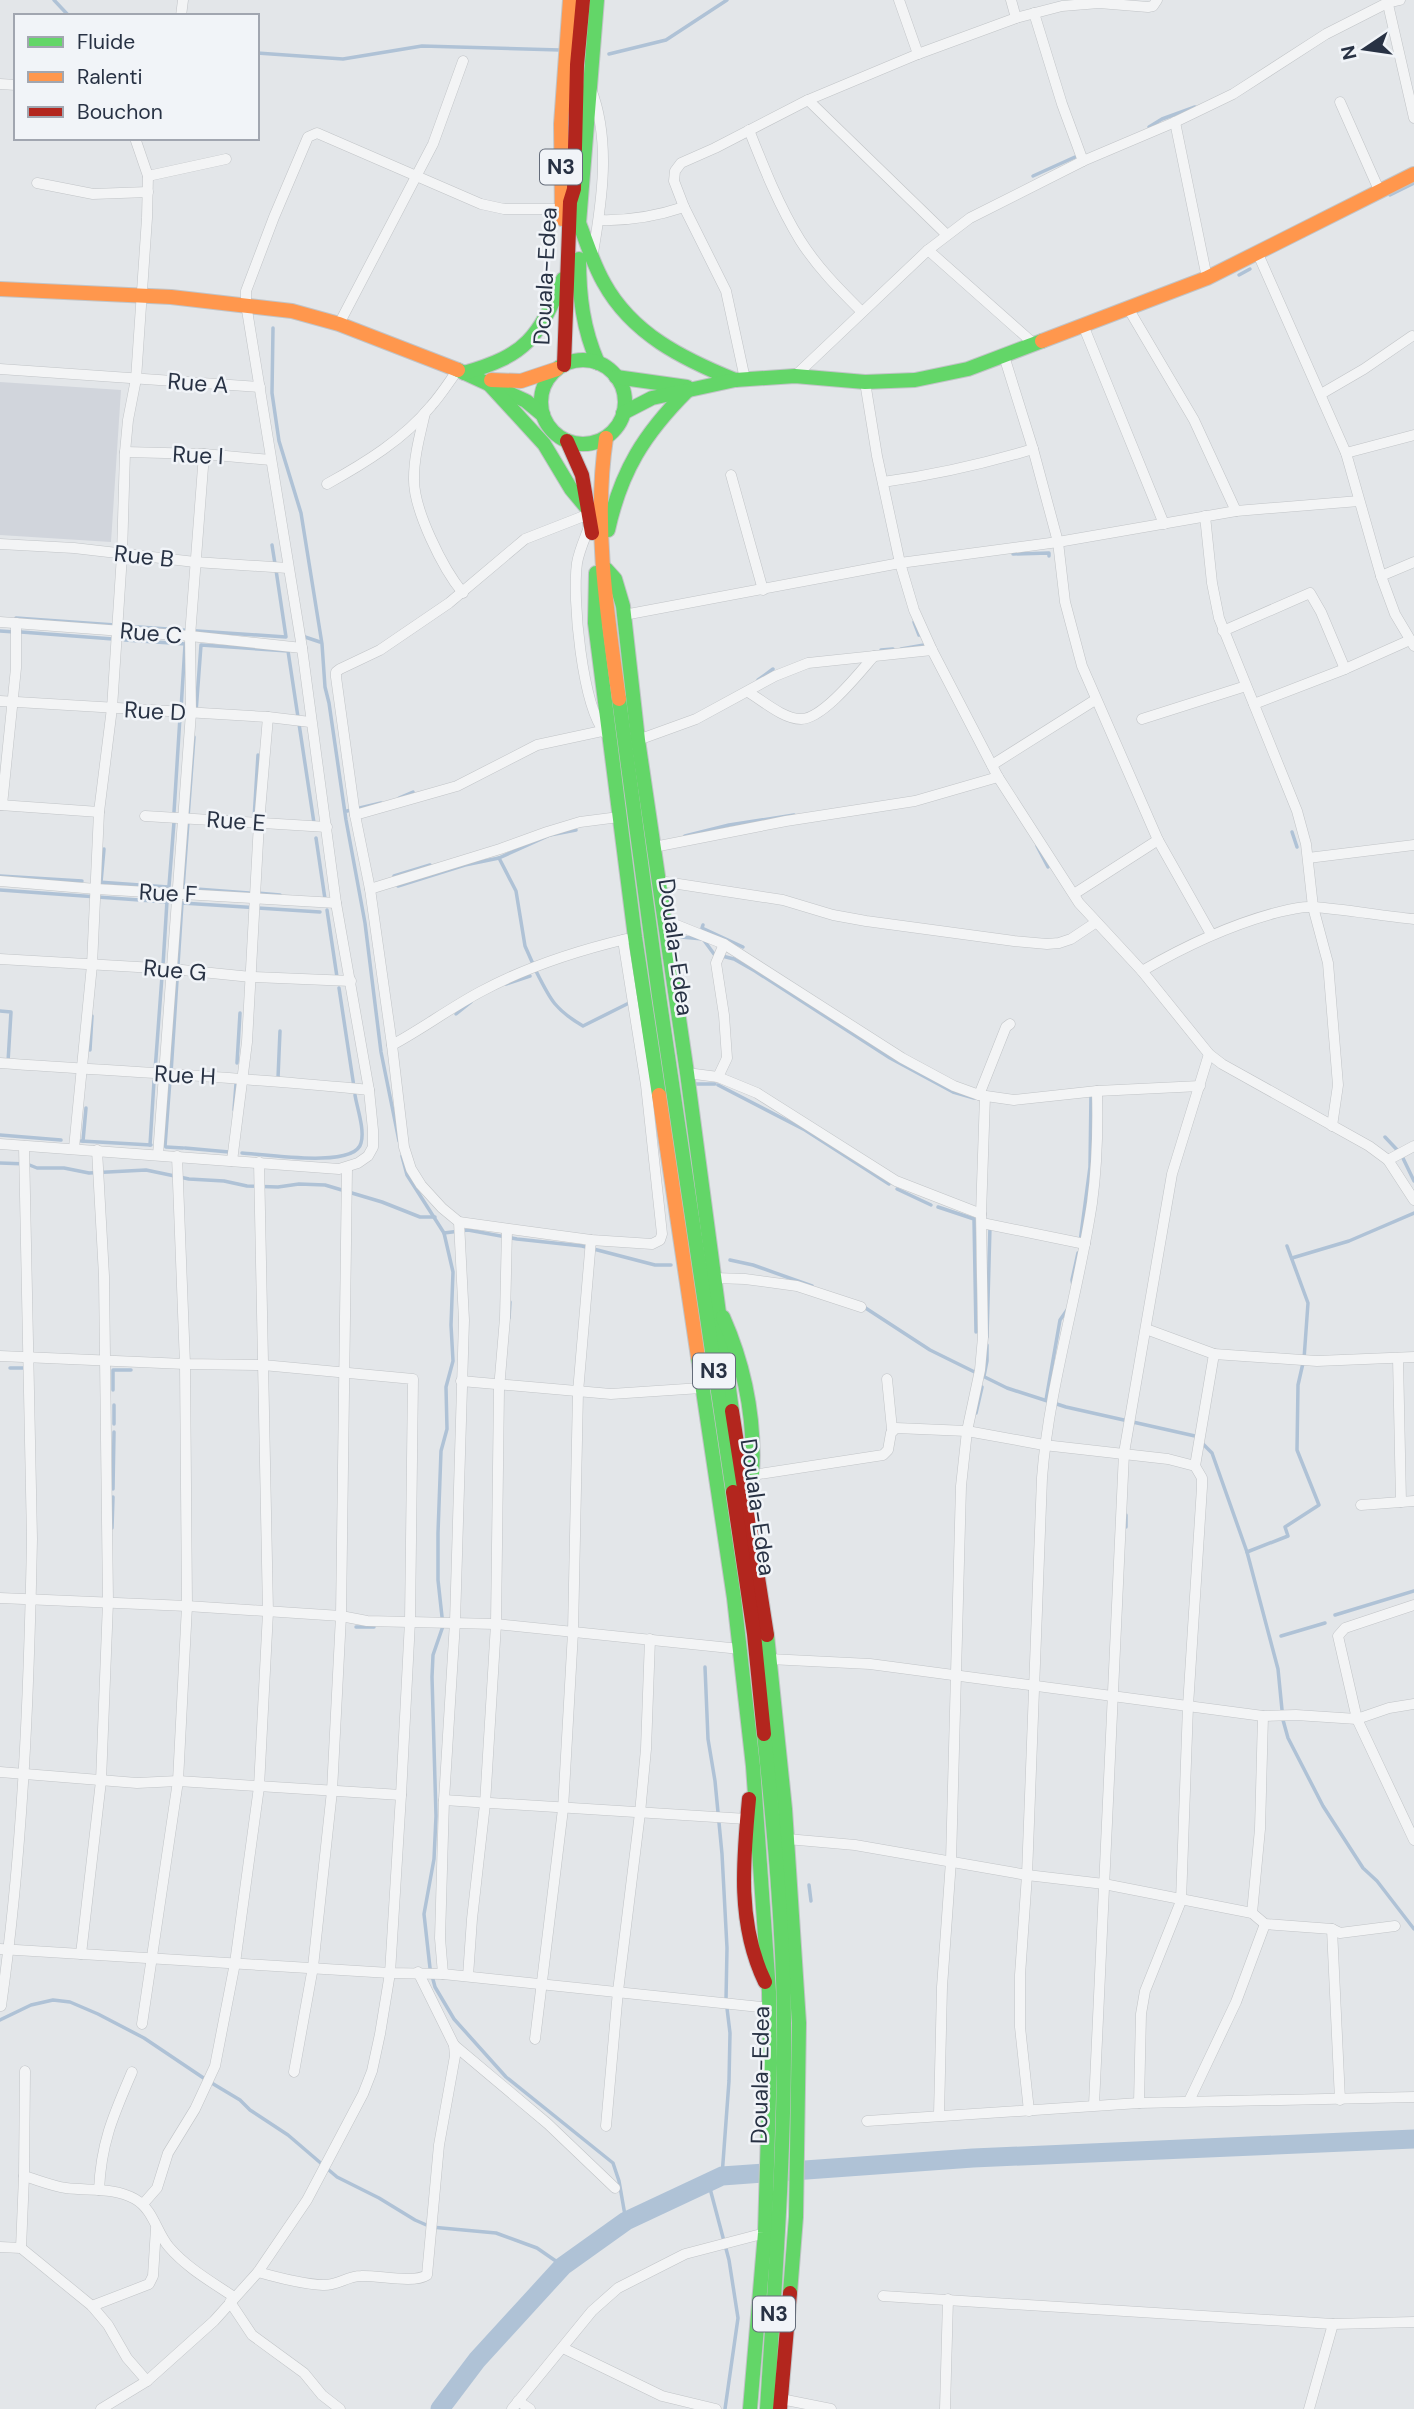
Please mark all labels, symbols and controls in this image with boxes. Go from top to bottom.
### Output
legend [14,14,259,140]
north arrow [1330,14,1400,84]
text: Fluide [77,28,135,56]
text: N [1335,43,1363,62]
text: Ralenti [77,63,143,91]
text: Bouchon [77,98,163,126]
road number: N3 [540,150,582,184]
street label: Douala-Edea [526,206,564,346]
street label: Rue A [166,366,230,400]
street label: Rue I [172,439,224,471]
street label: Rue B [113,538,175,574]
street label: Rue C [119,615,183,651]
street label: Rue D [123,694,187,728]
street label: Rue E [206,804,266,838]
street label: Rue F [138,876,198,910]
street label: Douala-Edea [652,876,700,1018]
street label: Rue G [142,952,208,988]
street label: Rue H [153,1058,217,1092]
road number: N3 [693,1354,735,1388]
street label: Douala-Edea [734,1436,782,1578]
street label: Douala-Edea [744,2006,776,2144]
road number: N3 [753,2296,795,2332]

